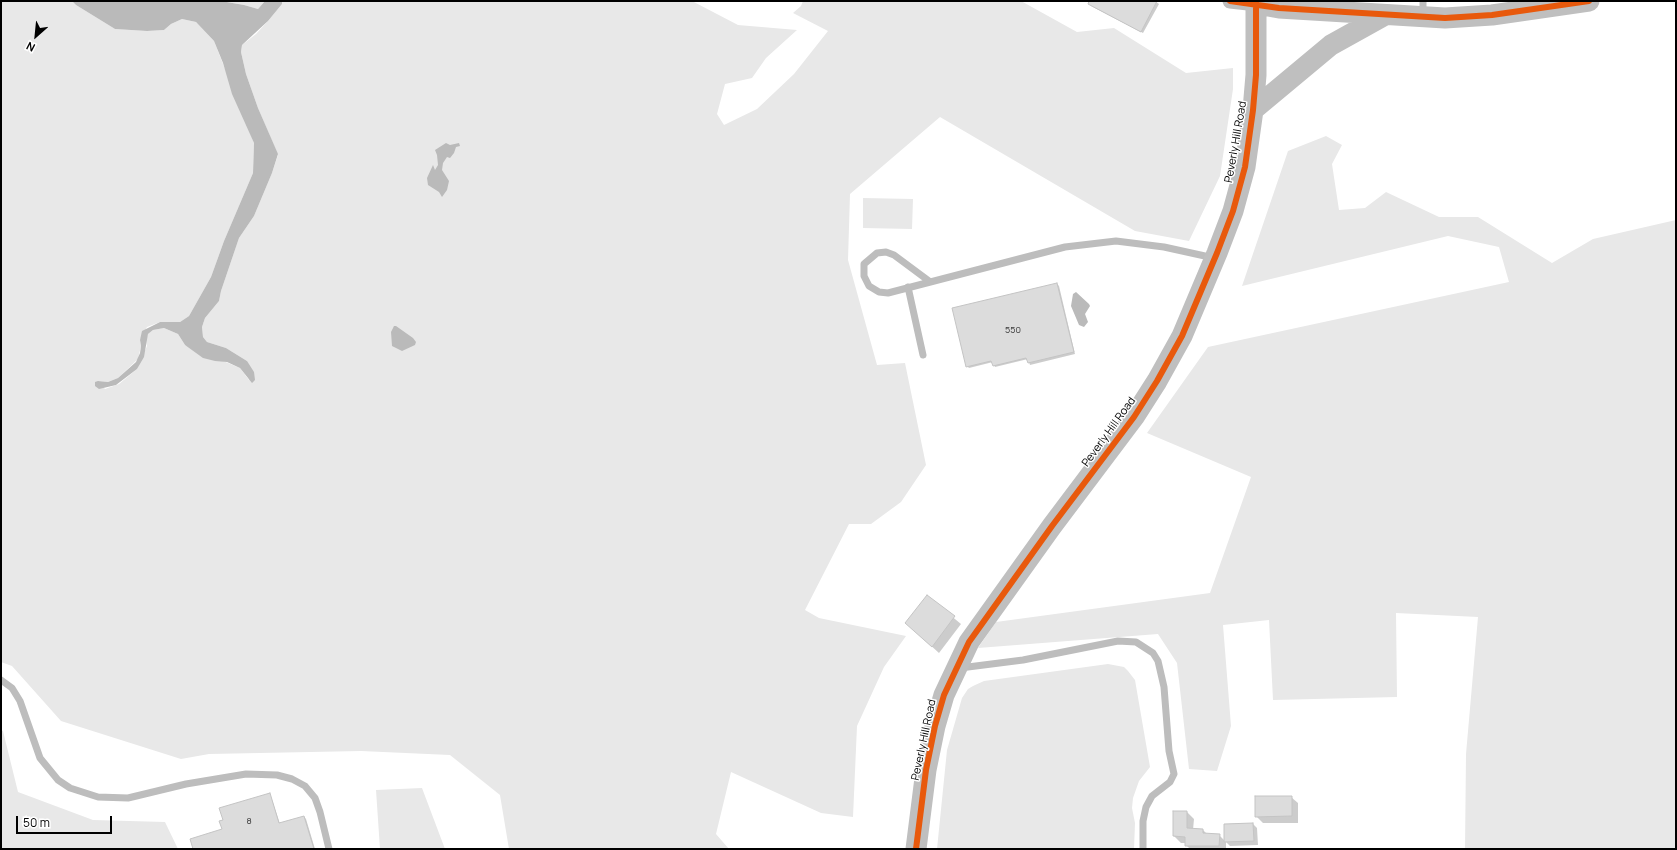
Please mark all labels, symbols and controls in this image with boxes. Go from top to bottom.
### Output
north arrow [16,16,56,56]
text: N [23,39,37,56]
street label: Peverly Hill Road [1222,100,1250,184]
house number: 550 [1005,325,1021,335]
street label: Peverly Hill Road [1079,395,1139,469]
street label: Peverly Hill Road [909,698,939,782]
scale bar [18,808,114,834]
text: 50 m [23,814,50,831]
house number: 8 [246,816,252,826]

